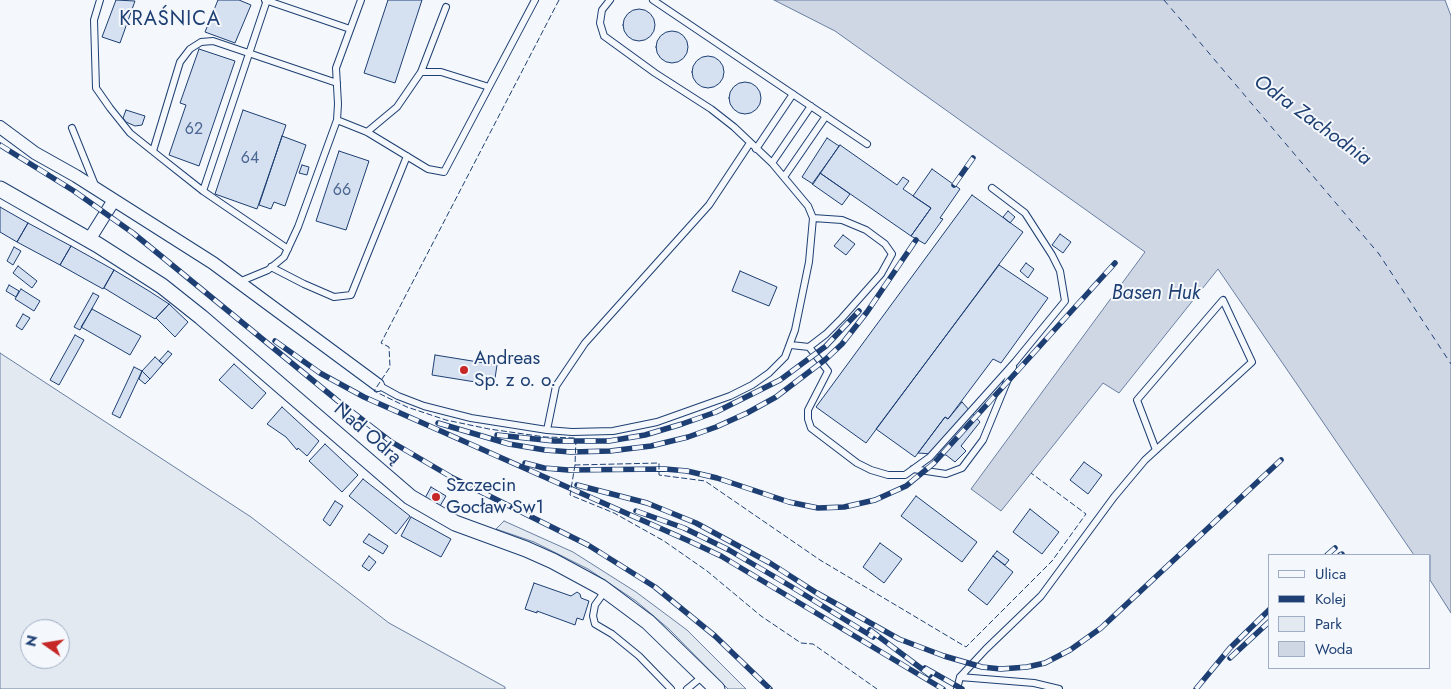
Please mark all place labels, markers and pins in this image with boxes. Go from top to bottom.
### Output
place label: Andreas Sp. z o. o. [474,348,556,392]
marker: Andreas Sp. z o. o. [458,364,470,376]
place label: Szczecin Gocław Sw1 [446,475,544,519]
marker: Szczecin Gocław Sw1 [430,491,442,503]

